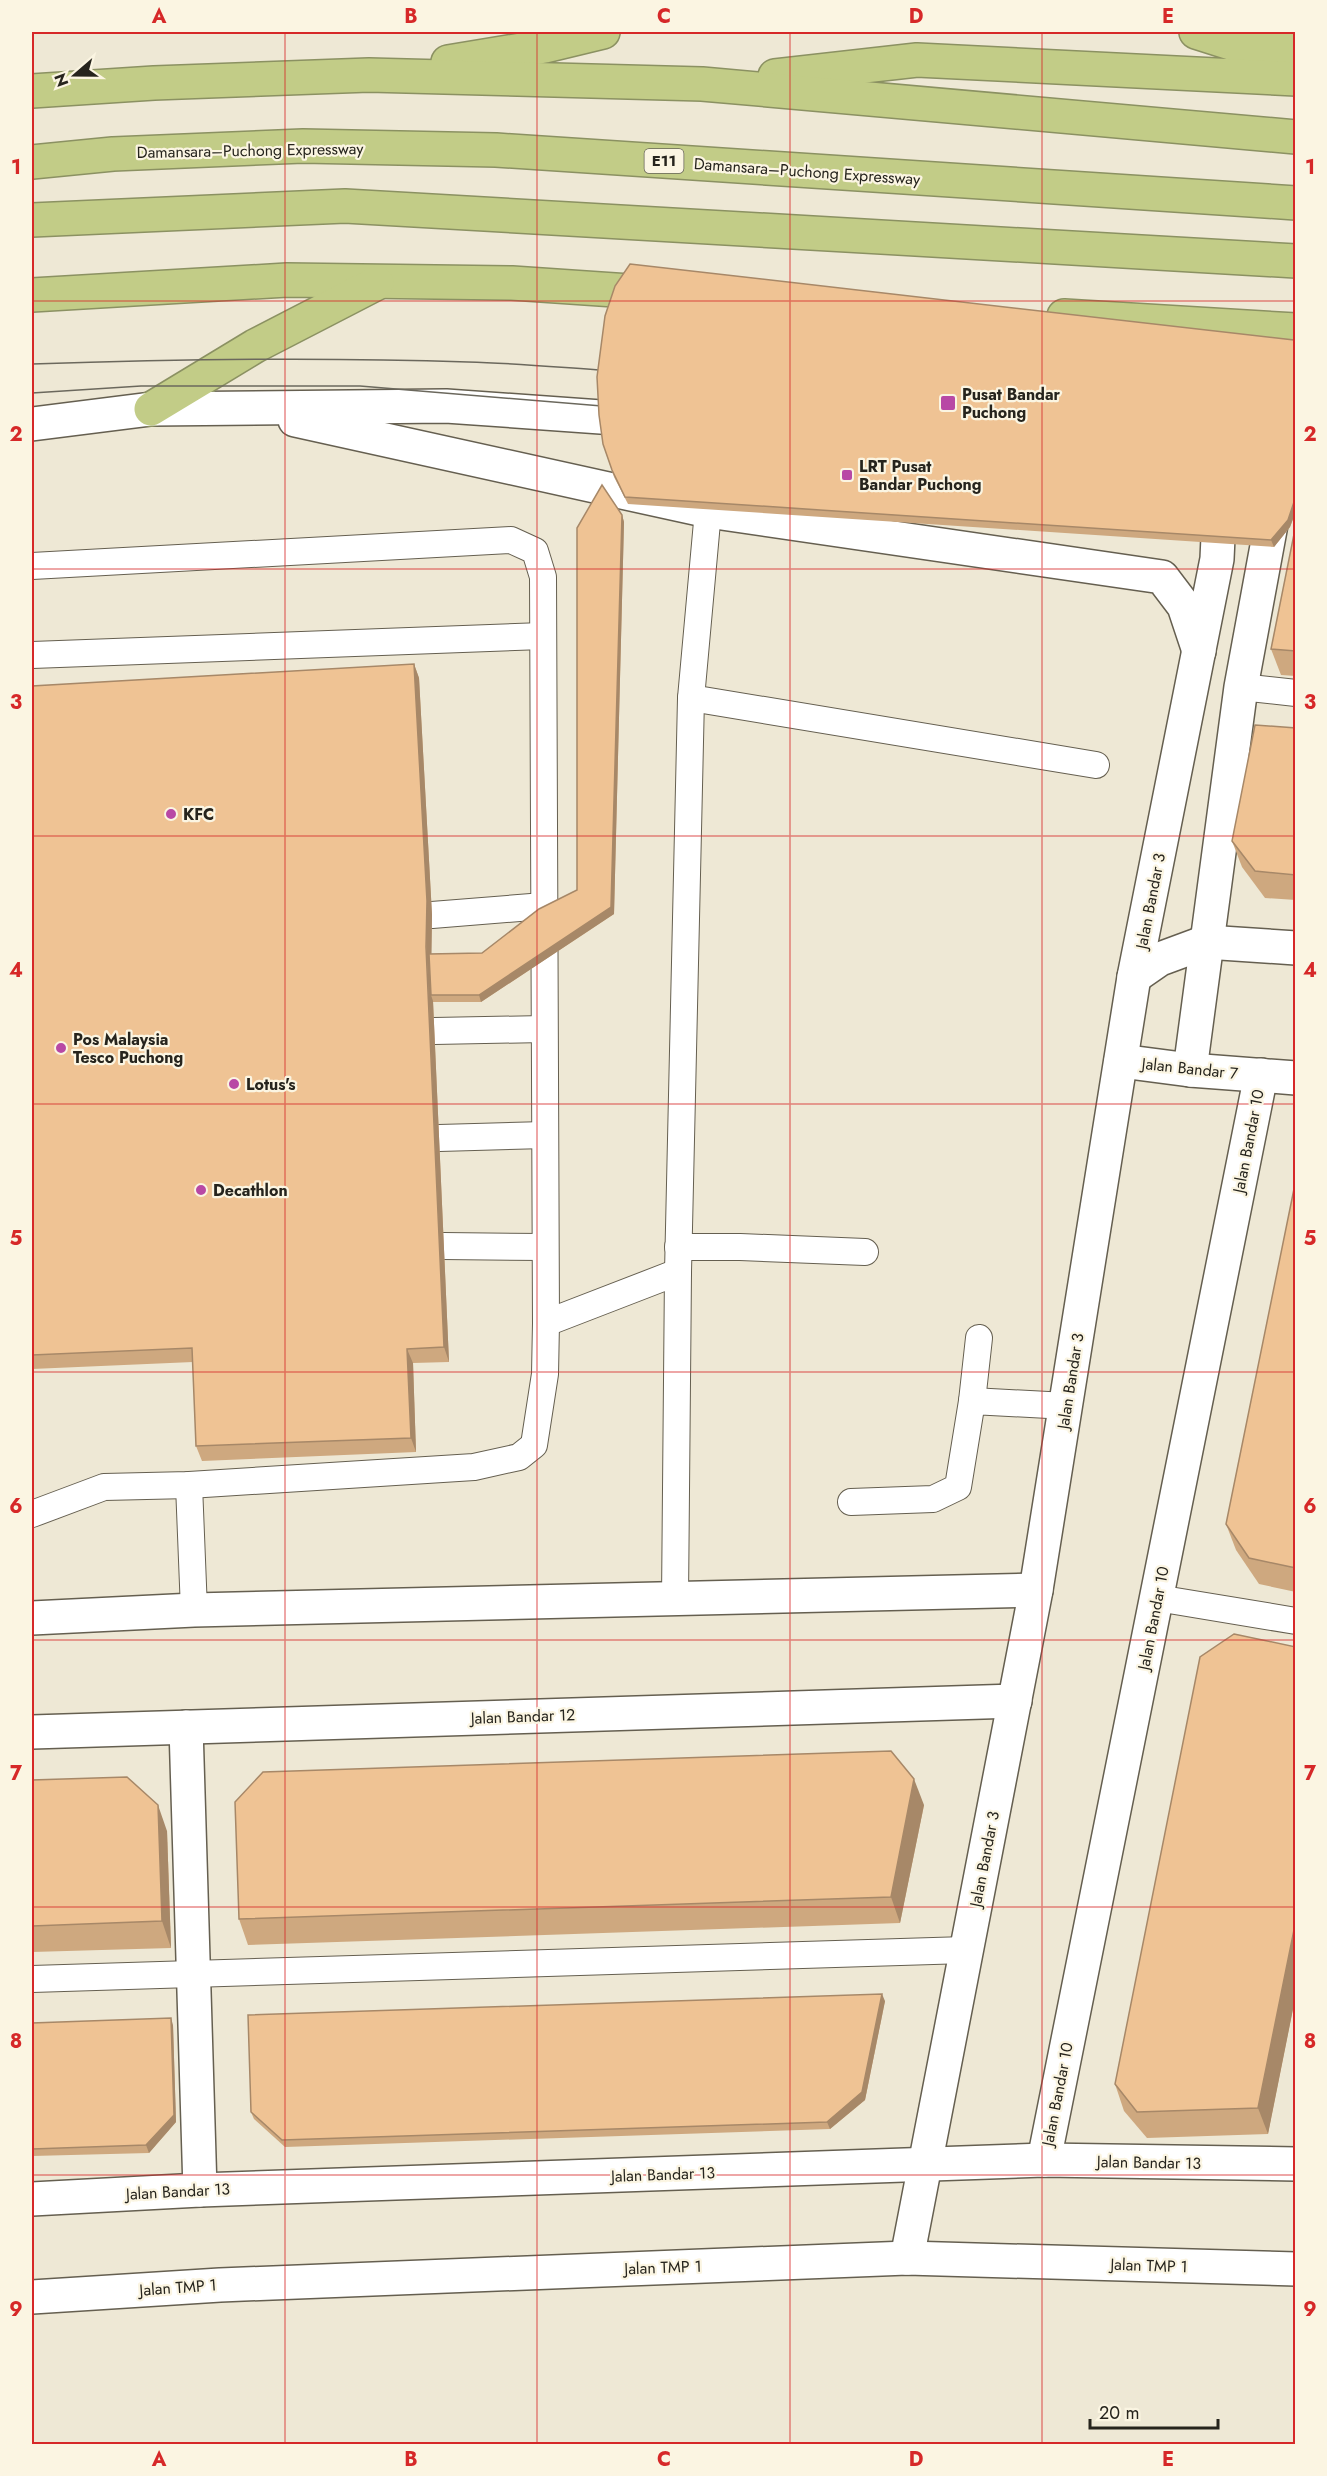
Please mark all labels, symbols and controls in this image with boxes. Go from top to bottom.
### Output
text: A [151,2,167,31]
text: B [404,2,418,31]
text: C [657,2,671,31]
text: D [909,2,923,31]
text: E [1162,2,1174,31]
north arrow [45,45,105,105]
text: N [48,70,74,90]
street label: Damansara–Puchong Expressway [136,137,365,164]
road number: E11 [644,149,684,173]
street label: Damansara–Puchong Expressway [693,152,922,191]
text: 1 [11,153,21,182]
text: 1 [1305,153,1315,182]
place label: Pusat Bandar Puchong [962,383,1061,424]
marker: Pusat Bandar Puchong [939,394,957,412]
text: 2 [9,420,23,449]
text: 2 [1303,420,1317,449]
place label: LRT Pusat Bandar Puchong [859,455,982,496]
marker: LRT Pusat Bandar Puchong [840,468,854,482]
text: 3 [10,688,22,717]
text: 3 [1304,688,1316,717]
place label: KFC [183,803,214,826]
marker: KFC [164,807,178,821]
street label: Jalan Bandar 3 [1130,851,1171,953]
text: 4 [9,956,23,985]
text: 4 [1303,956,1317,985]
place label: Pos Malaysia Tesco Puchong [73,1028,183,1069]
marker: Pos Malaysia Tesco Puchong [54,1041,68,1055]
street label: Jalan Bandar 7 [1139,1052,1240,1085]
place label: Lotus's [246,1073,296,1096]
marker: Lotus's [227,1077,241,1091]
street label: Jalan Bandar 10 [1227,1087,1270,1197]
place label: Decathlon [213,1179,288,1202]
marker: Decathlon [194,1183,208,1197]
text: 5 [10,1224,23,1253]
text: 5 [1304,1224,1317,1253]
street label: Jalan Bandar 3 [1051,1331,1089,1433]
text: 6 [9,1492,23,1521]
text: 6 [1303,1492,1317,1521]
street label: Jalan Bandar 10 [1132,1564,1175,1674]
street label: Jalan Bandar 12 [468,1703,576,1730]
text: 7 [10,1759,23,1788]
text: 7 [1304,1759,1317,1788]
street label: Jalan Bandar 3 [964,1809,1005,1911]
text: 8 [10,2027,22,2056]
text: 8 [1304,2027,1316,2056]
street label: Jalan Bandar 10 [1036,2040,1079,2150]
street label: Jalan Bandar 13 [1095,2150,1202,2175]
street label: Jalan Bandar 13 [609,2161,716,2188]
street label: Jalan Bandar 13 [123,2177,231,2206]
street label: Jalan TMP 1 [1108,2253,1188,2278]
street label: Jalan TMP 1 [622,2255,702,2280]
street label: Jalan TMP 1 [137,2273,217,2302]
text: 9 [9,2295,23,2324]
text: 9 [1303,2295,1317,2324]
scale bar [1090,2392,1218,2430]
text: 20 m [1099,2400,1139,2426]
text: A [151,2445,167,2474]
text: B [404,2445,418,2474]
text: C [657,2445,671,2474]
text: D [909,2445,923,2474]
text: E [1162,2445,1174,2474]

